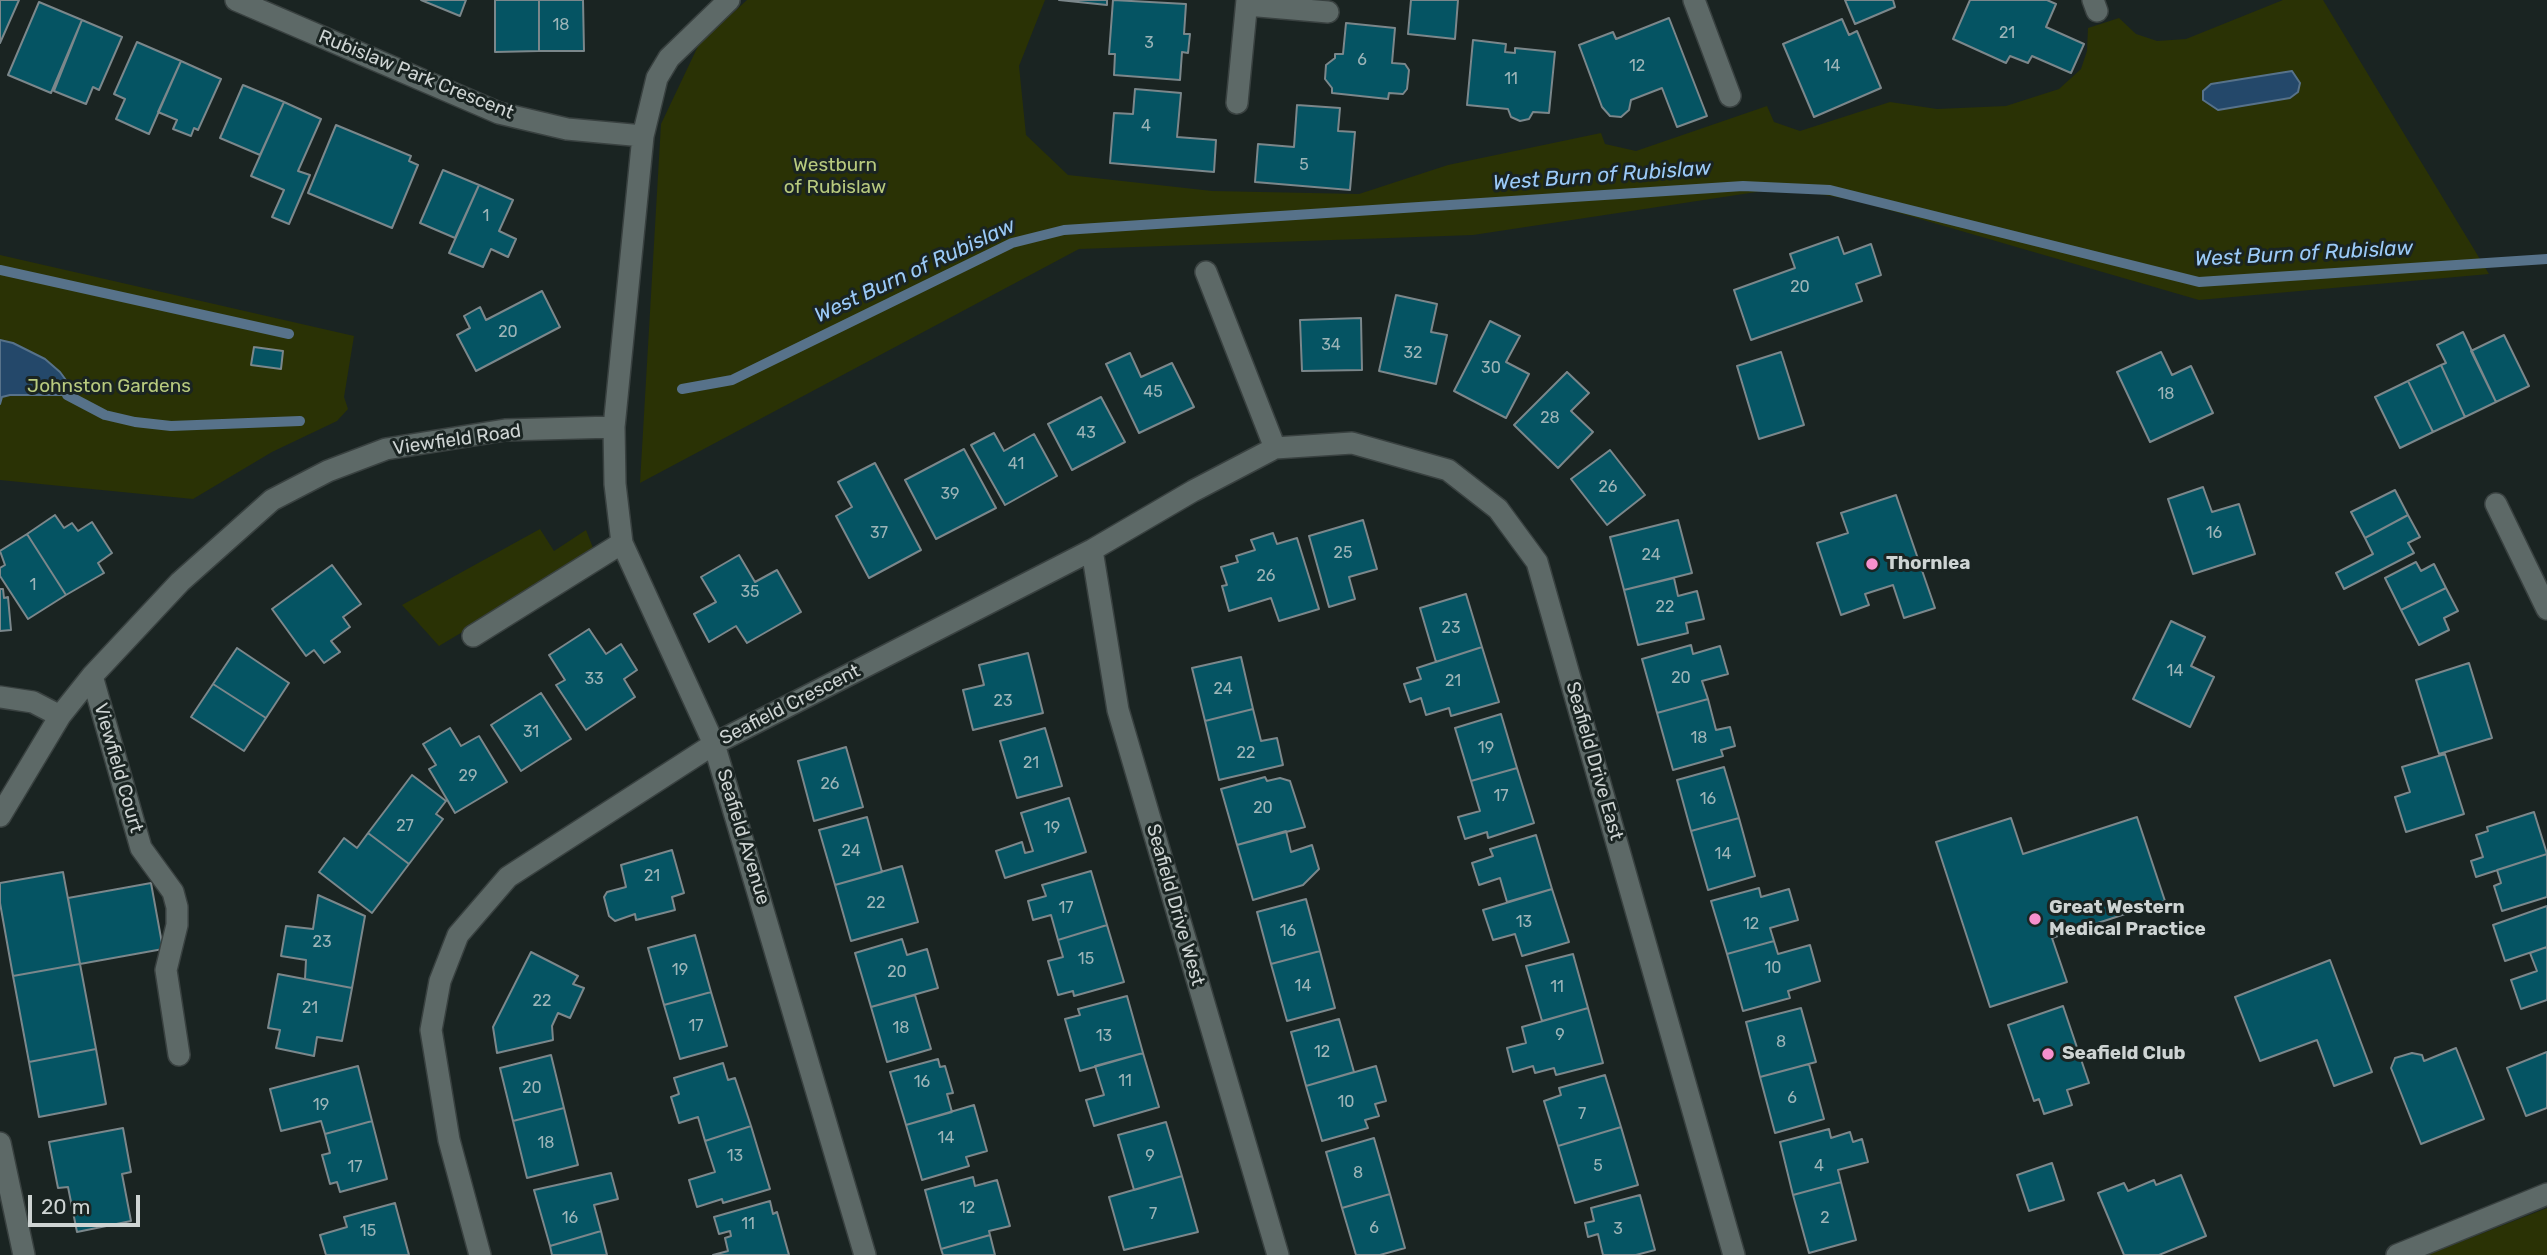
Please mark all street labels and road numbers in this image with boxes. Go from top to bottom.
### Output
street label: Rubislaw Park Crescent [315,25,517,125]
street label: Viewfield Road [391,420,523,460]
street label: Seafield Crescent [716,660,864,750]
street label: Seafield Drive East [1560,679,1628,843]
street label: Viewfield Court [89,701,147,835]
street label: Seafield Avenue [711,766,775,908]
street label: Seafield Drive West [1141,821,1209,989]

